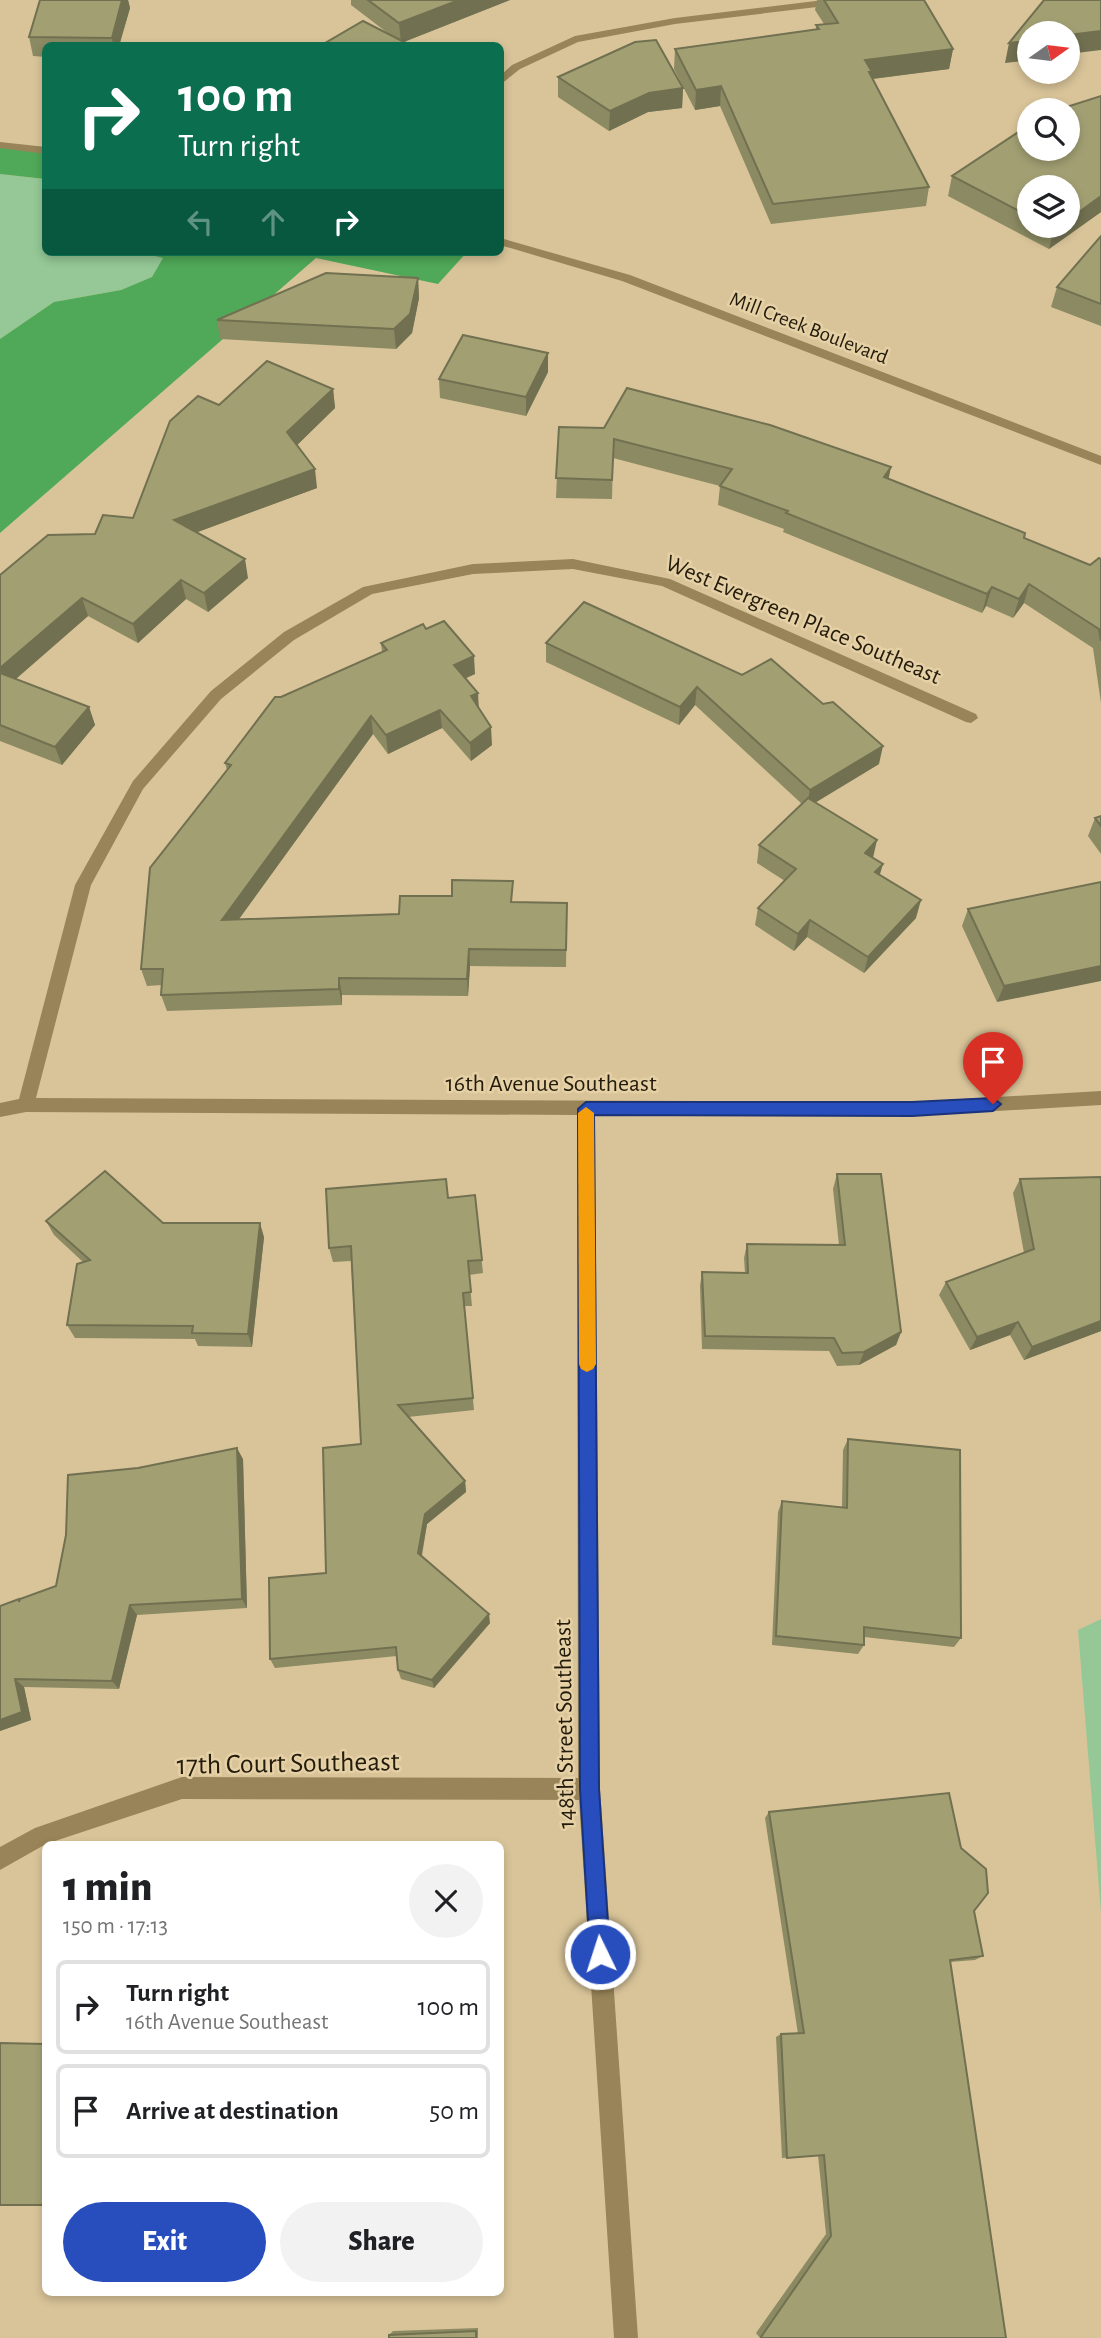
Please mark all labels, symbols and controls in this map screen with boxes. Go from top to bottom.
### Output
north arrow [1017,21,1080,84]
map controls [1017,21,1080,238]
icon: right [63,70,154,161]
text: 100 m [178,72,294,121]
button: search [1017,98,1080,161]
text: Turn right [178,130,300,162]
button: layers [1017,175,1080,238]
icon: left [181,203,219,241]
icon: ahead [254,203,292,241]
icon: right [327,203,365,241]
street label: Mill Creek Boulevard [727,288,891,368]
street label: West Evergreen Place Southeast [662,551,945,689]
pin [963,1032,1023,1104]
icon: arrive [974,1043,1012,1081]
street label: 16th Avenue Southeast [445,1072,657,1096]
street label: 148th Street Southeast [551,1619,579,1829]
street label: 17th Court Southeast [176,1748,400,1780]
button: close [409,1864,483,1938]
text: 1 min [63,1866,152,1908]
text: 150 m · 17:13 [63,1915,168,1938]
position arrow [563,1917,637,1991]
text: Turn right [126,1980,229,2006]
icon: right [67,1988,105,2026]
text: 100 m [418,1994,479,2020]
text: 16th Avenue Southeast [126,2011,328,2034]
icon: arrive [67,2092,105,2130]
text: Arrive at destination [126,2098,339,2124]
text: 50 m [429,2098,479,2124]
button: Exit [63,2202,266,2282]
button: Share [280,2202,483,2282]

